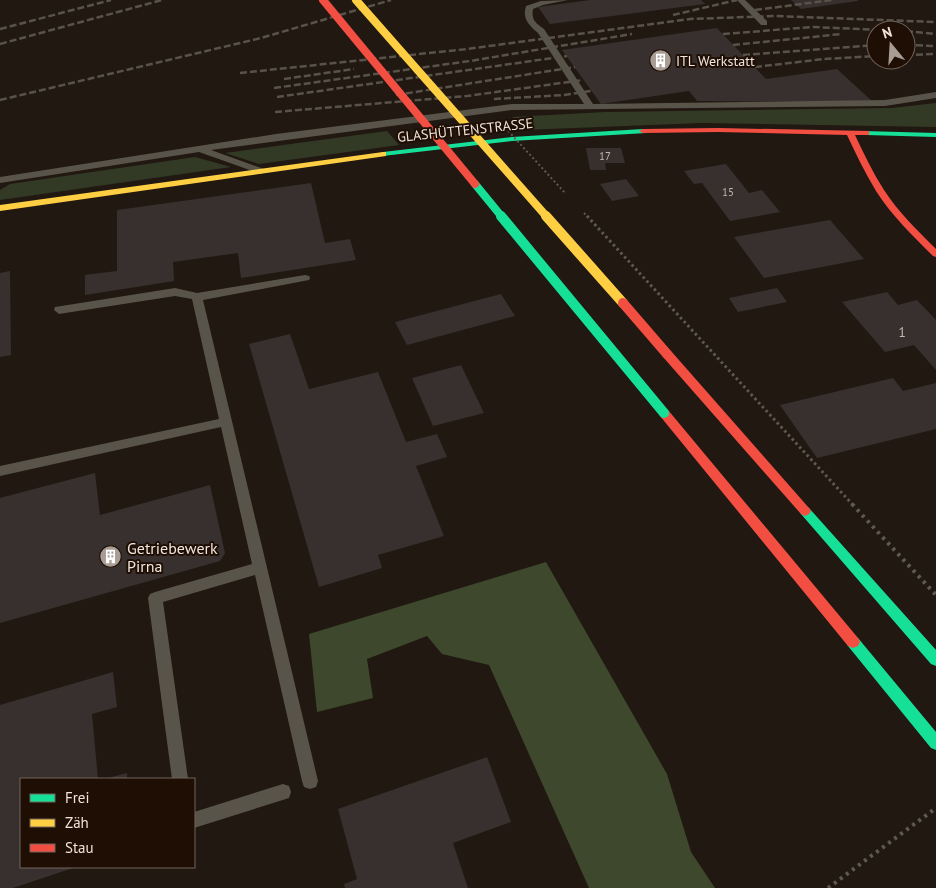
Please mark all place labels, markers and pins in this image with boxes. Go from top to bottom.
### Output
building icon: ITL Werkstatt [648,49,672,73]
place label: ITL Werkstatt [676,52,755,70]
place label: Getriebewerk Pirna [127,538,218,576]
building icon: Getriebewerk Pirna [99,545,123,569]

